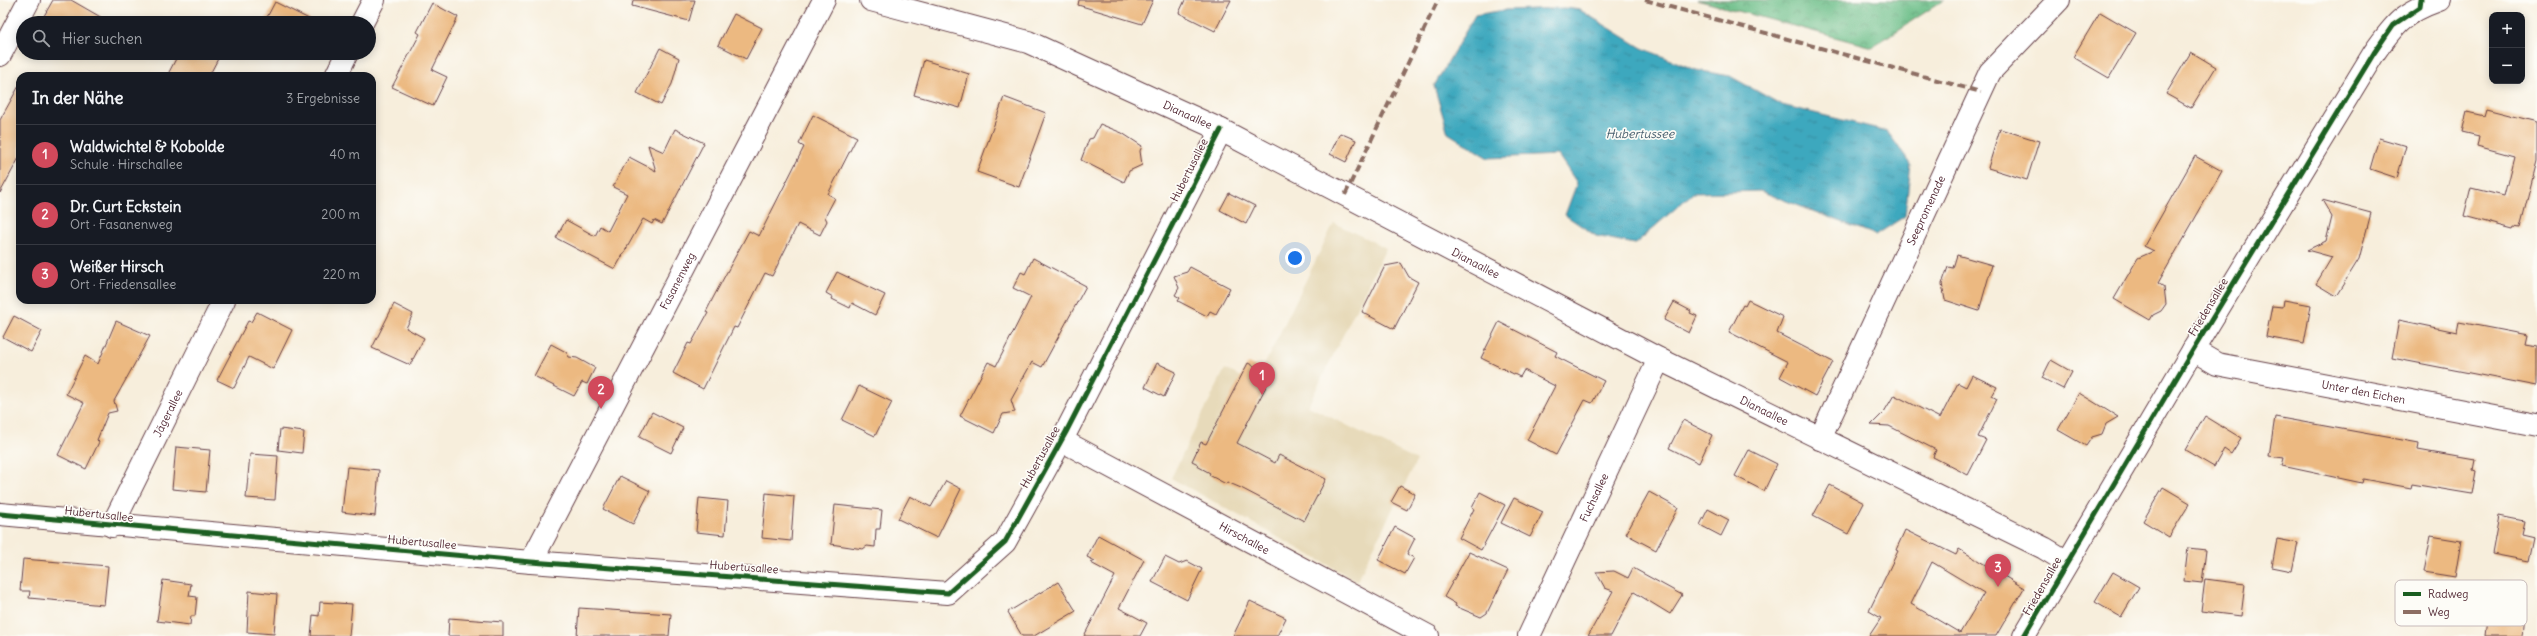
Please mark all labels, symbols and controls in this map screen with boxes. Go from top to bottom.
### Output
map controls [2489,12,2525,84]
button: + [2489,12,2525,48]
search box [16,16,376,60]
icon: search [30,27,52,49]
text: Hier suchen [62,29,142,48]
button: − [2489,48,2525,84]
text: In der Nähe [32,87,124,109]
text: 3 Ergebnisse [286,90,360,107]
street label: Dianaallee [1161,98,1214,132]
water label: Hubertussee [1606,126,1676,141]
street label: Hubertusallee [1167,136,1211,204]
text: Waldwichtel & Kobolde [70,137,225,156]
text: 1 [42,146,48,163]
text: 40 m [329,146,360,163]
text: Schule · Hirschallee [70,156,183,173]
street label: Seepromenade [1904,173,1948,248]
text: Dr. Curt Eckstein [70,197,181,216]
text: 2 [41,206,49,223]
text: 200 m [321,206,360,223]
text: Ort · Fasanenweg [70,216,173,233]
street label: Dianaallee [1449,245,1502,281]
your location [1285,248,1305,268]
street label: Fasanenweg [657,250,698,312]
text: Weißer Hirsch [70,257,164,276]
text: 3 [41,266,49,283]
text: 220 m [323,266,360,283]
street label: Friedensallee [2185,275,2231,339]
text: Ort · Friedensallee [70,276,176,293]
pin: 1 [1249,362,1275,395]
pin: 2 [588,376,614,409]
street label: Unter den Eichen [2321,377,2407,407]
street label: Jägerallee [150,387,186,439]
street label: Dianaallee [1738,393,1791,428]
street label: Hubertusallee [1017,423,1063,491]
street label: Fuchsallee [1577,471,1611,524]
street label: Hubertusallee [64,503,134,525]
street label: Hirschallee [1217,519,1272,557]
street label: Hubertusallee [387,532,457,552]
pin: 3 [1985,554,2011,587]
street label: Friedensallee [2020,554,2064,618]
street label: Hubertusallee [709,558,779,576]
legend [2395,580,2527,626]
text: Radweg [2428,587,2468,601]
text: Weg [2428,605,2450,619]

